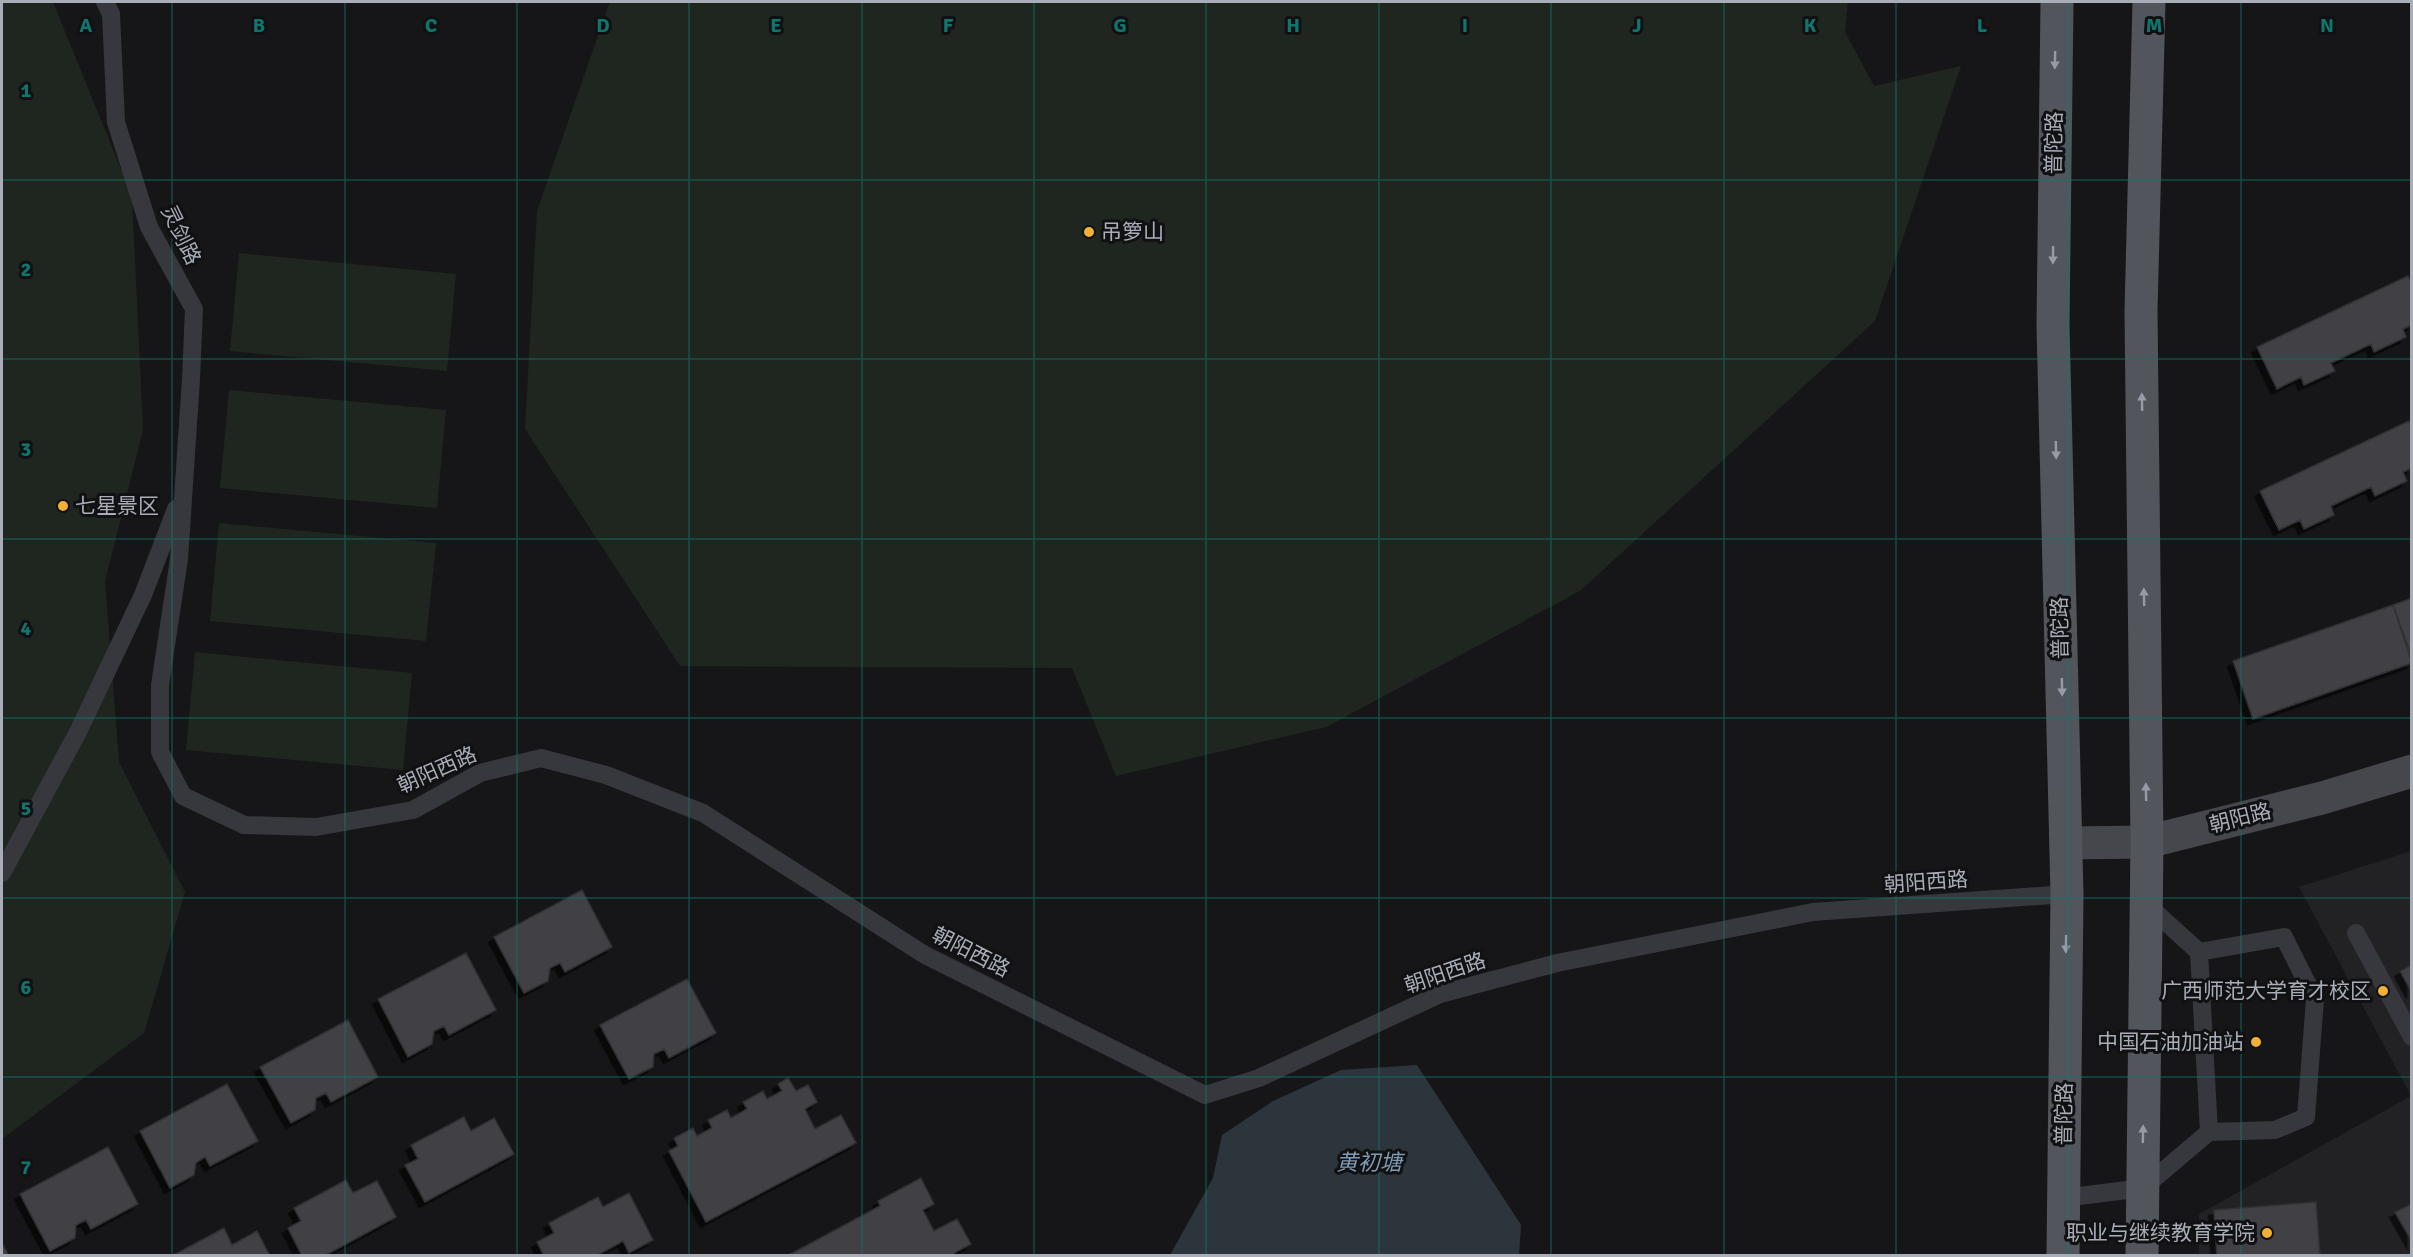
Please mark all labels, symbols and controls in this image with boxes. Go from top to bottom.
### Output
text: A [80,13,93,38]
text: B [253,13,265,38]
text: C [425,13,437,38]
text: D [596,13,610,38]
text: E [770,13,782,38]
text: F [943,13,954,38]
text: G [1113,13,1127,38]
text: H [1286,13,1300,38]
text: I [1462,13,1468,38]
text: J [1632,13,1642,38]
text: K [1804,13,1817,38]
text: L [1977,13,1988,38]
text: M [2146,13,2162,38]
text: N [2320,13,2334,38]
one-way arrow [2050,50,2060,69]
text: 1 [21,78,32,103]
street label: 普陀路 [2040,111,2068,175]
street label: 灵剑路 [156,201,206,269]
place label: 吊箩山 [1101,219,1164,245]
marker: 吊箩山 [1082,225,1096,239]
one-way arrow [2048,245,2058,264]
text: 2 [21,257,31,282]
one-way arrow [2137,393,2147,412]
text: 3 [21,437,31,462]
one-way arrow [2051,440,2060,459]
place label: 七星景区 [75,493,159,519]
marker: 七星景区 [56,499,70,513]
one-way arrow [2139,588,2149,607]
street label: 普陀路 [2046,596,2074,660]
text: 4 [21,616,32,641]
one-way arrow [2057,677,2066,696]
street label: 朝阳西路 [393,741,481,799]
one-way arrow [2142,783,2151,802]
text: 5 [21,796,31,821]
street label: 朝阳路 [2206,798,2274,838]
street label: 朝阳西路 [1883,866,1969,898]
street label: 朝阳西路 [928,921,1014,983]
one-way arrow [2061,934,2071,953]
street label: 朝阳西路 [1401,947,1489,999]
text: 6 [21,975,32,1000]
place label: 广西师范大学育才校区 [2161,978,2371,1004]
marker: 广西师范大学育才校区 [2376,984,2390,998]
place label: 中国石油加油站 [2097,1029,2244,1055]
marker: 中国石油加油站 [2249,1035,2263,1049]
street label: 普陀路 [2050,1082,2078,1146]
one-way arrow [2139,1125,2148,1144]
water label: 黄初塘 [1336,1149,1406,1176]
text: 7 [21,1155,32,1180]
place label: 职业与继续教育学院 [2066,1220,2255,1246]
marker: 职业与继续教育学院 [2260,1226,2274,1240]

